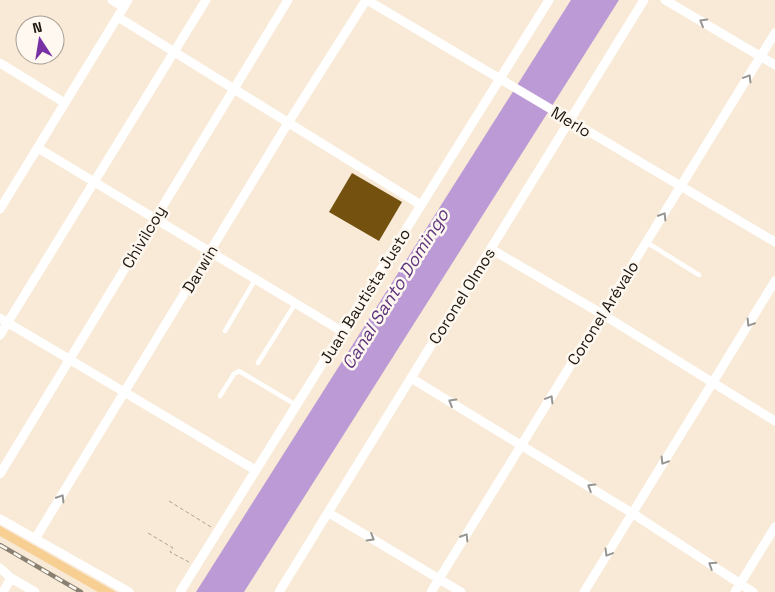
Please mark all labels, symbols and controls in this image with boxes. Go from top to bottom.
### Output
north arrow [15,15,65,65]
text: N [31,18,44,37]
one-way arrow [699,19,708,29]
one-way arrow [742,74,751,83]
street label: Merlo [547,102,595,142]
street label: Chivilcoy [117,202,171,272]
water label: Canal Santo Domingo [336,204,454,373]
one-way arrow [656,212,666,221]
street label: Juan Bautista Justo [315,224,415,368]
street label: Darwin [178,241,222,297]
street label: Coronel Olmos [424,244,500,348]
street label: Coronel Arévalo [562,257,644,369]
one-way arrow [746,317,756,326]
one-way arrow [544,396,554,405]
one-way arrow [449,399,458,409]
one-way arrow [661,456,671,465]
one-way arrow [587,484,596,494]
one-way arrow [55,494,64,503]
one-way arrow [365,531,374,541]
one-way arrow [458,534,468,543]
one-way arrow [604,547,614,556]
one-way arrow [709,561,718,571]

